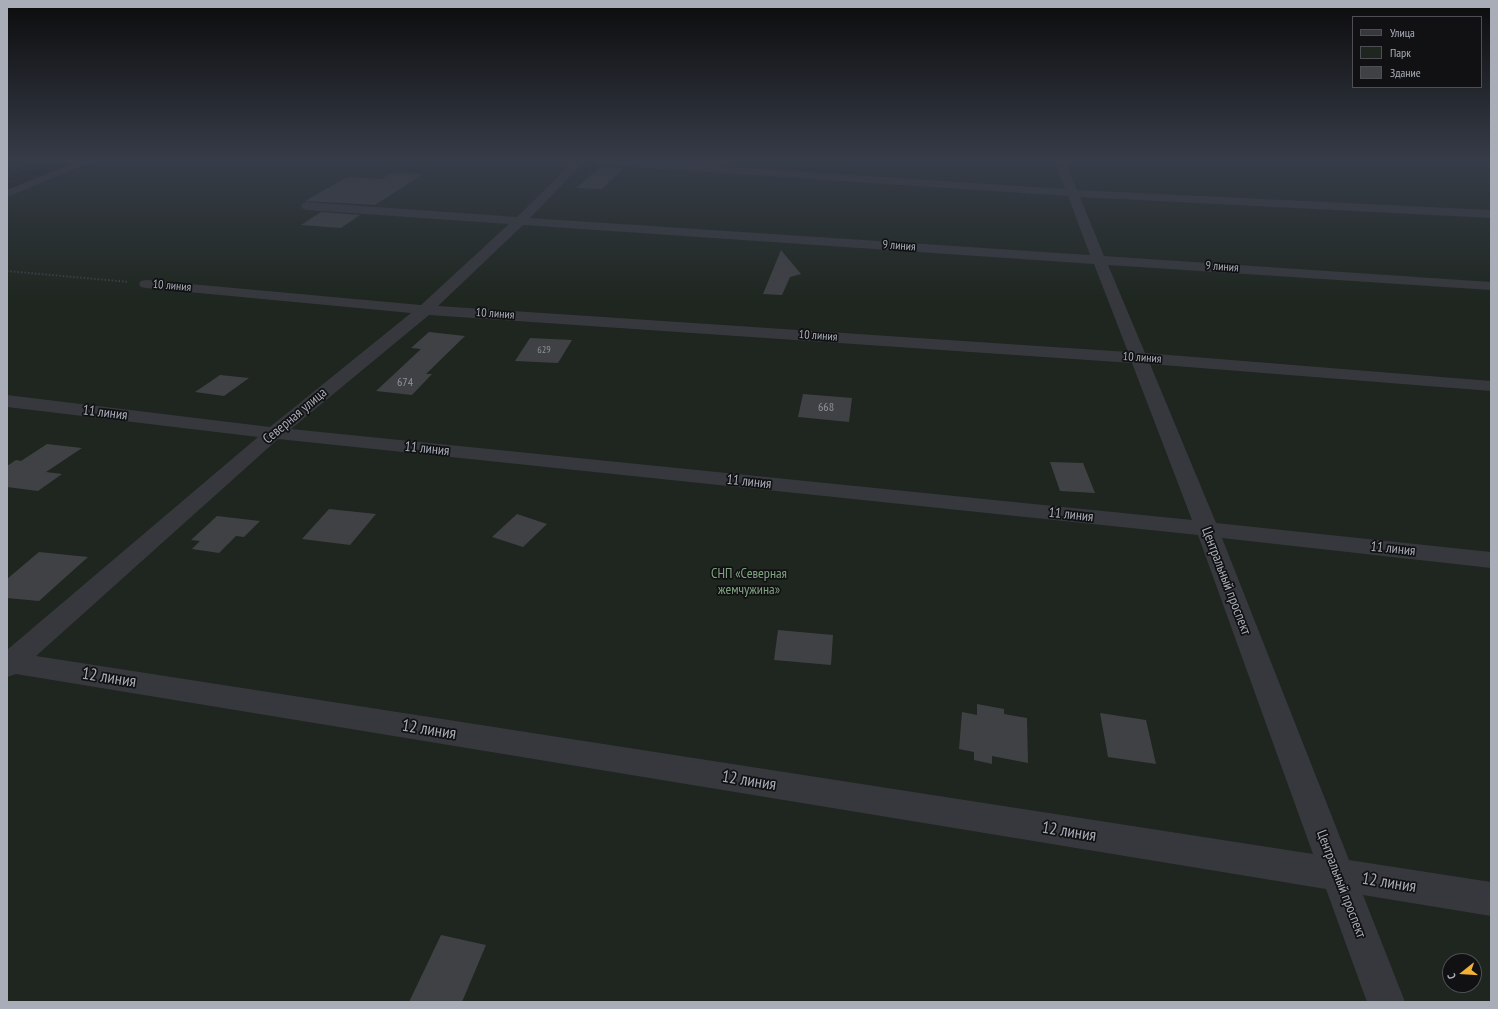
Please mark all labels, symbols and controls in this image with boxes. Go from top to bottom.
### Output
legend [1352,16,1482,88]
text: Улица [1390,25,1415,40]
text: Парк [1390,45,1411,60]
text: Здание [1390,65,1421,80]
street label: 9 линия [882,238,916,254]
street label: 9 линия [1205,259,1239,275]
street label: 10 линия [152,277,192,295]
street label: 10 линия [475,305,515,323]
street label: 10 линия [798,327,838,345]
house number: 629 [537,344,551,356]
street label: 10 линия [1122,349,1162,367]
house number: 674 [397,376,413,390]
street label: Северная улица [260,384,330,448]
house number: 668 [818,401,834,415]
street label: 11 линия [82,402,128,424]
street label: 11 линия [404,438,450,460]
street label: 11 линия [726,471,772,493]
street label: 11 линия [1048,504,1094,526]
street label: Центральный проспект [1198,525,1254,637]
street label: 11 линия [1370,538,1416,560]
park label: СНП «Северная жемчужина» [711,566,787,598]
street label: 12 линия [80,664,138,692]
street label: 12 линия [400,716,458,744]
street label: 12 линия [720,767,778,795]
street label: 12 линия [1040,818,1098,846]
street label: Центральный проспект [1313,828,1369,940]
street label: 12 линия [1360,869,1418,897]
north arrow [1442,953,1482,993]
text: С [1444,972,1459,981]

